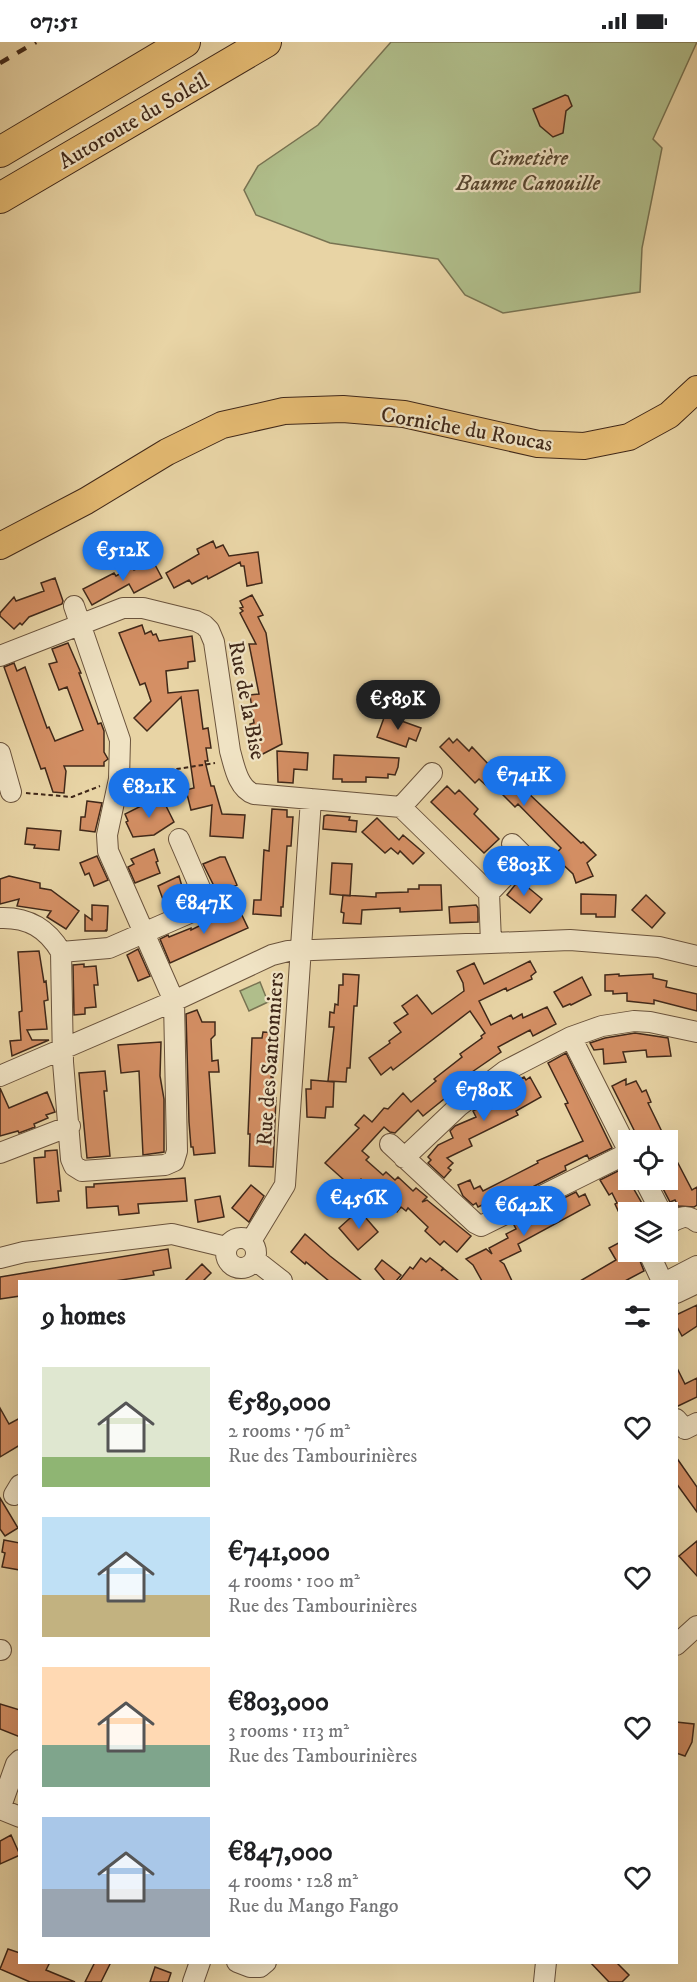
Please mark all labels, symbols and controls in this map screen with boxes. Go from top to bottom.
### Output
text: 07:51 [30,8,78,35]
street label: Autoroute du Soleil [54,67,214,175]
park label: Cimetière Baume Canouille [455,145,600,197]
street label: Corniche du Roucas [379,401,555,458]
pin: €512K [81,531,165,582]
text: €512K [97,538,149,563]
street label: Rue de la Bise [222,639,271,762]
pin: €589K [356,680,440,731]
text: €589K [370,687,426,712]
pin: €741K [482,756,566,807]
text: €741K [497,763,551,788]
pin: €821K [107,768,191,819]
text: €821K [123,775,175,800]
pin: €803K [482,846,566,897]
text: €803K [497,853,551,878]
pin: €847K [162,884,246,935]
text: €847K [175,891,233,916]
street label: Rue des Santonniers [251,971,290,1147]
pin: €780K [442,1071,526,1122]
text: €780K [455,1078,513,1103]
map controls [618,1130,678,1262]
button: locate [618,1130,678,1190]
pin: €456K [317,1179,401,1230]
text: €456K [330,1186,388,1211]
pin: €642K [482,1186,566,1237]
text: €642K [495,1193,553,1218]
button: layers [618,1202,678,1262]
text: 9 homes [42,1300,126,1333]
icon: filters [621,1300,654,1333]
text: €589,000 [228,1386,331,1419]
icon: home [90,1391,162,1463]
icon: heart [621,1411,654,1444]
text: 2 rooms · 76 m² [228,1419,350,1444]
text: Rue des Tambourinières [228,1444,417,1469]
text: €741,000 [228,1536,330,1569]
icon: home [90,1541,162,1613]
icon: heart [621,1561,654,1594]
text: 4 rooms · 100 m² [228,1569,360,1594]
text: Rue des Tambourinières [228,1594,417,1619]
text: €803,000 [228,1686,329,1719]
icon: home [90,1691,162,1763]
icon: heart [621,1711,654,1744]
text: 3 rooms · 113 m² [228,1719,349,1744]
text: Rue des Tambourinières [228,1744,417,1769]
text: €847,000 [228,1836,333,1869]
icon: home [90,1841,162,1913]
icon: heart [621,1861,654,1894]
text: 4 rooms · 128 m² [228,1869,358,1894]
text: Rue du Mango Fango [228,1894,399,1919]

